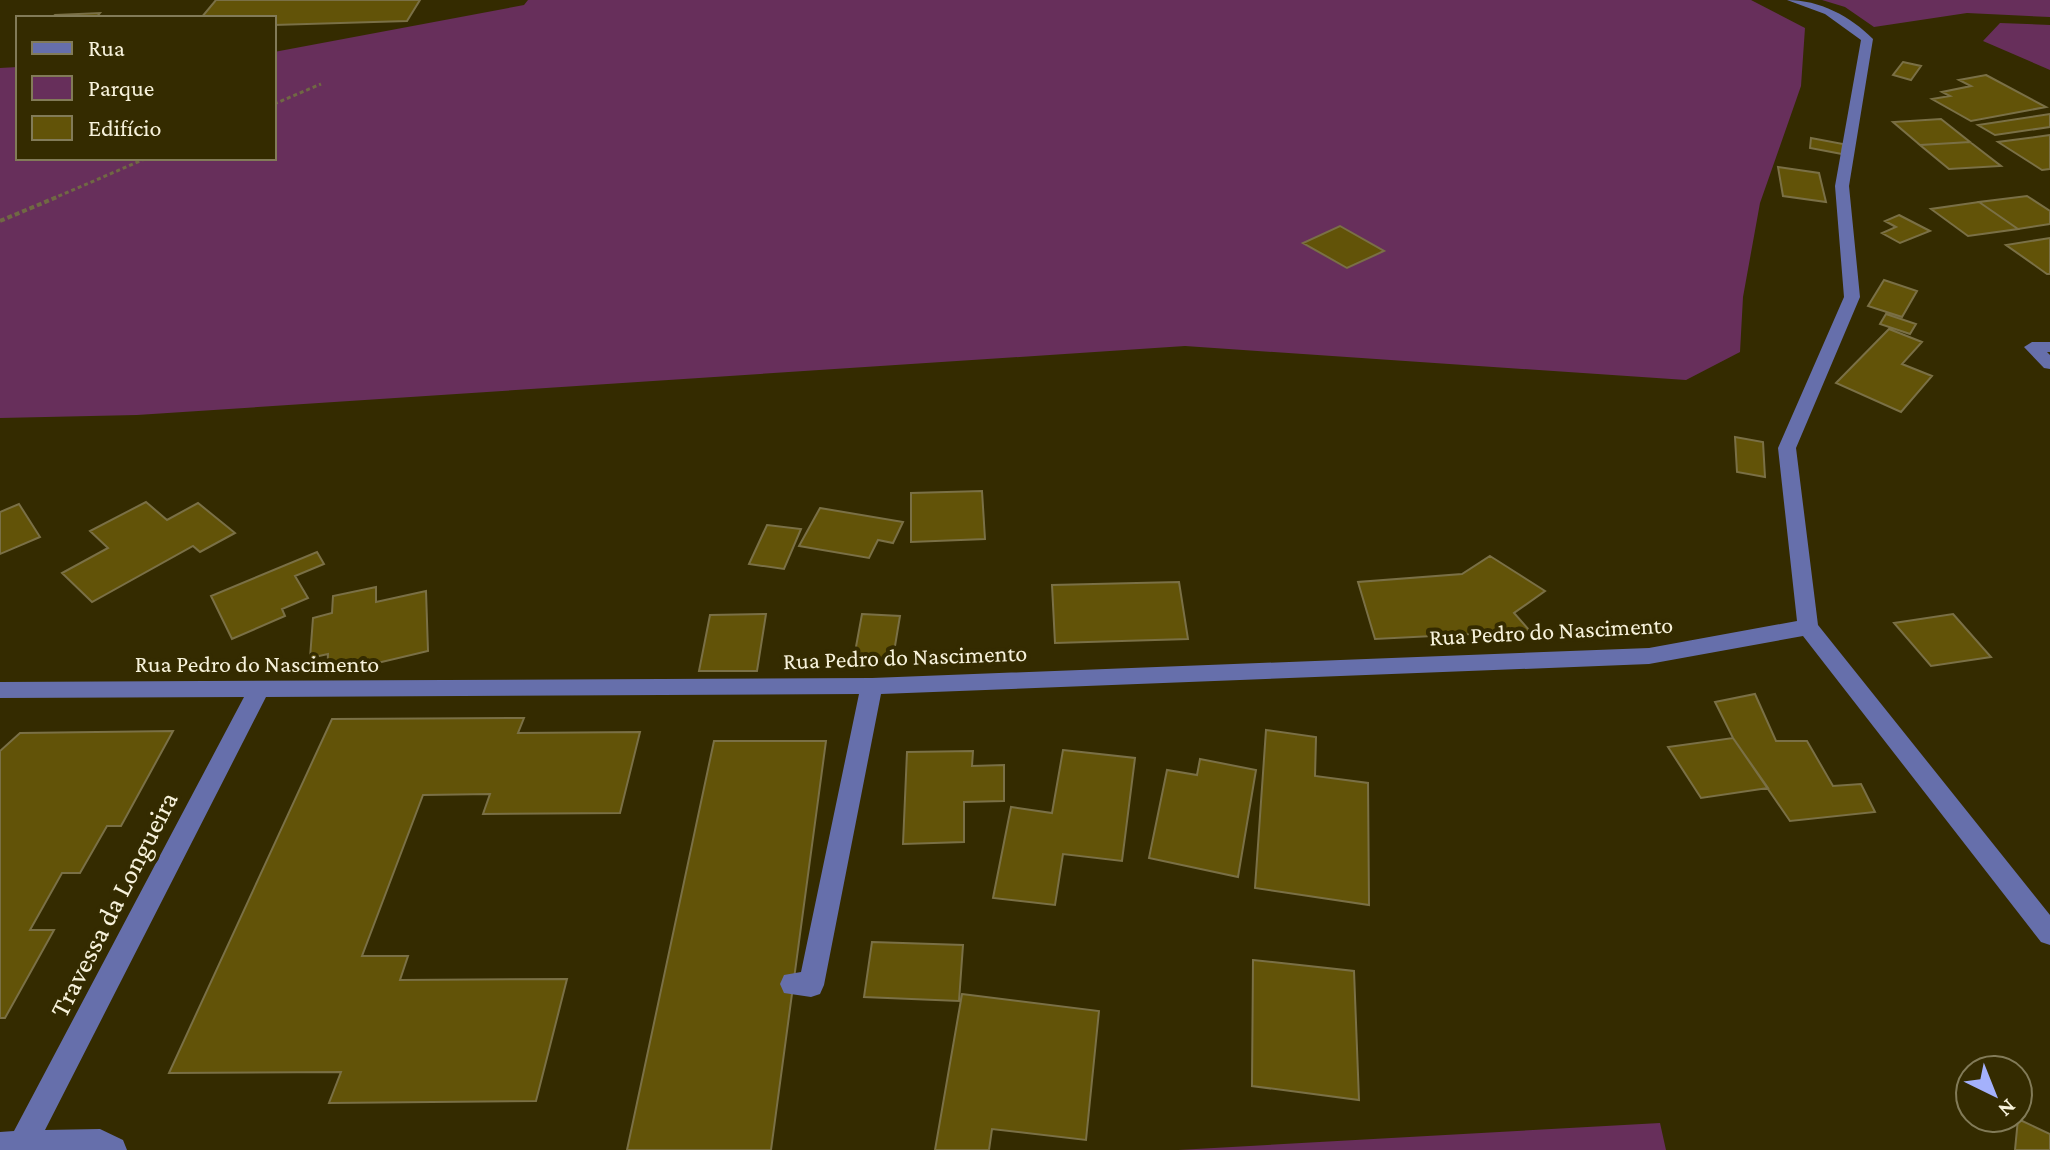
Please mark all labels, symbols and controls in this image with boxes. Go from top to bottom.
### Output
legend [16,16,276,160]
text: Rua [88,34,125,61]
text: Parque [88,74,154,101]
text: Edifício [88,114,161,141]
street label: Rua Pedro do Nascimento [1428,611,1674,650]
street label: Rua Pedro do Nascimento [782,639,1028,674]
street label: Rua Pedro do Nascimento [135,650,379,677]
street label: Travessa da Longueira [43,786,184,1022]
north arrow [1954,1054,2034,1134]
text: N [1993,1094,2021,1123]

